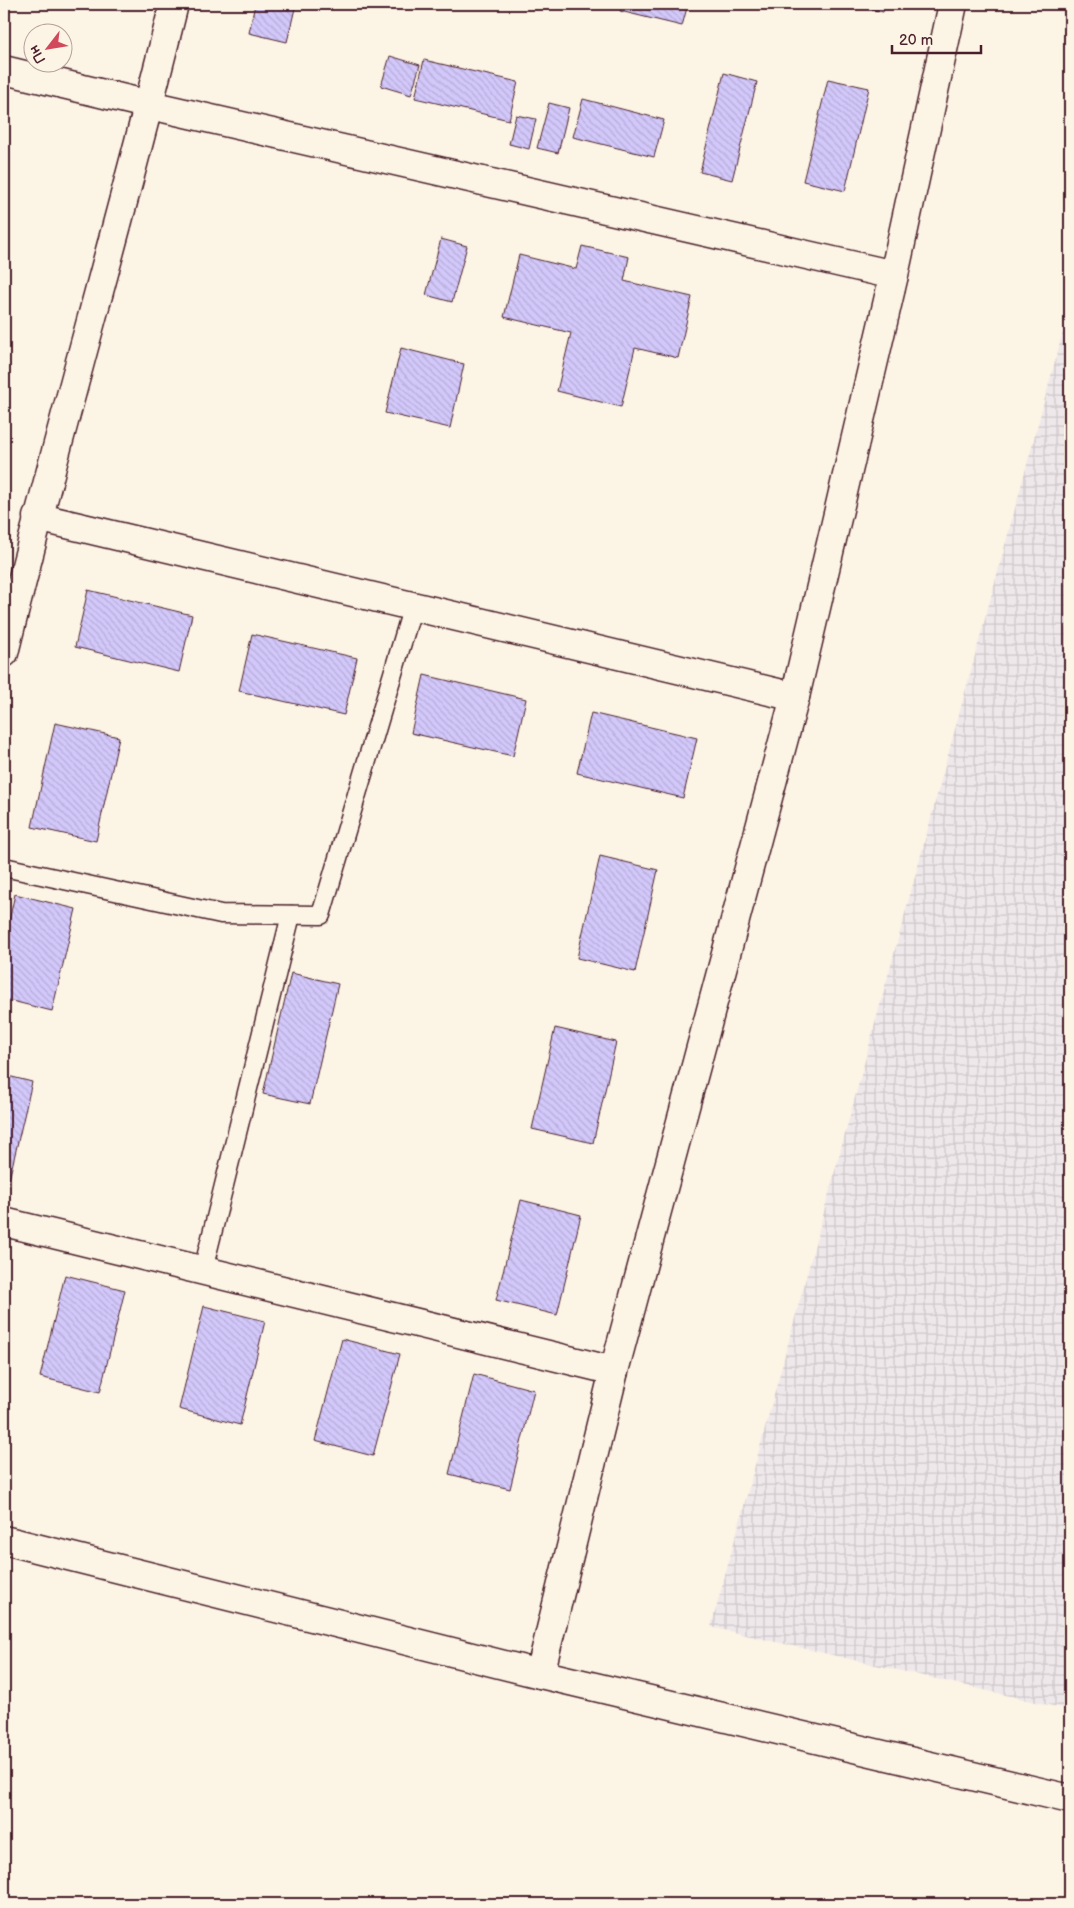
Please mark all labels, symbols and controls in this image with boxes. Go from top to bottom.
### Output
north arrow [22,22,72,72]
scale bar [892,22,980,54]
text: 20 m [899,31,933,50]
text: Пн [25,42,49,67]

